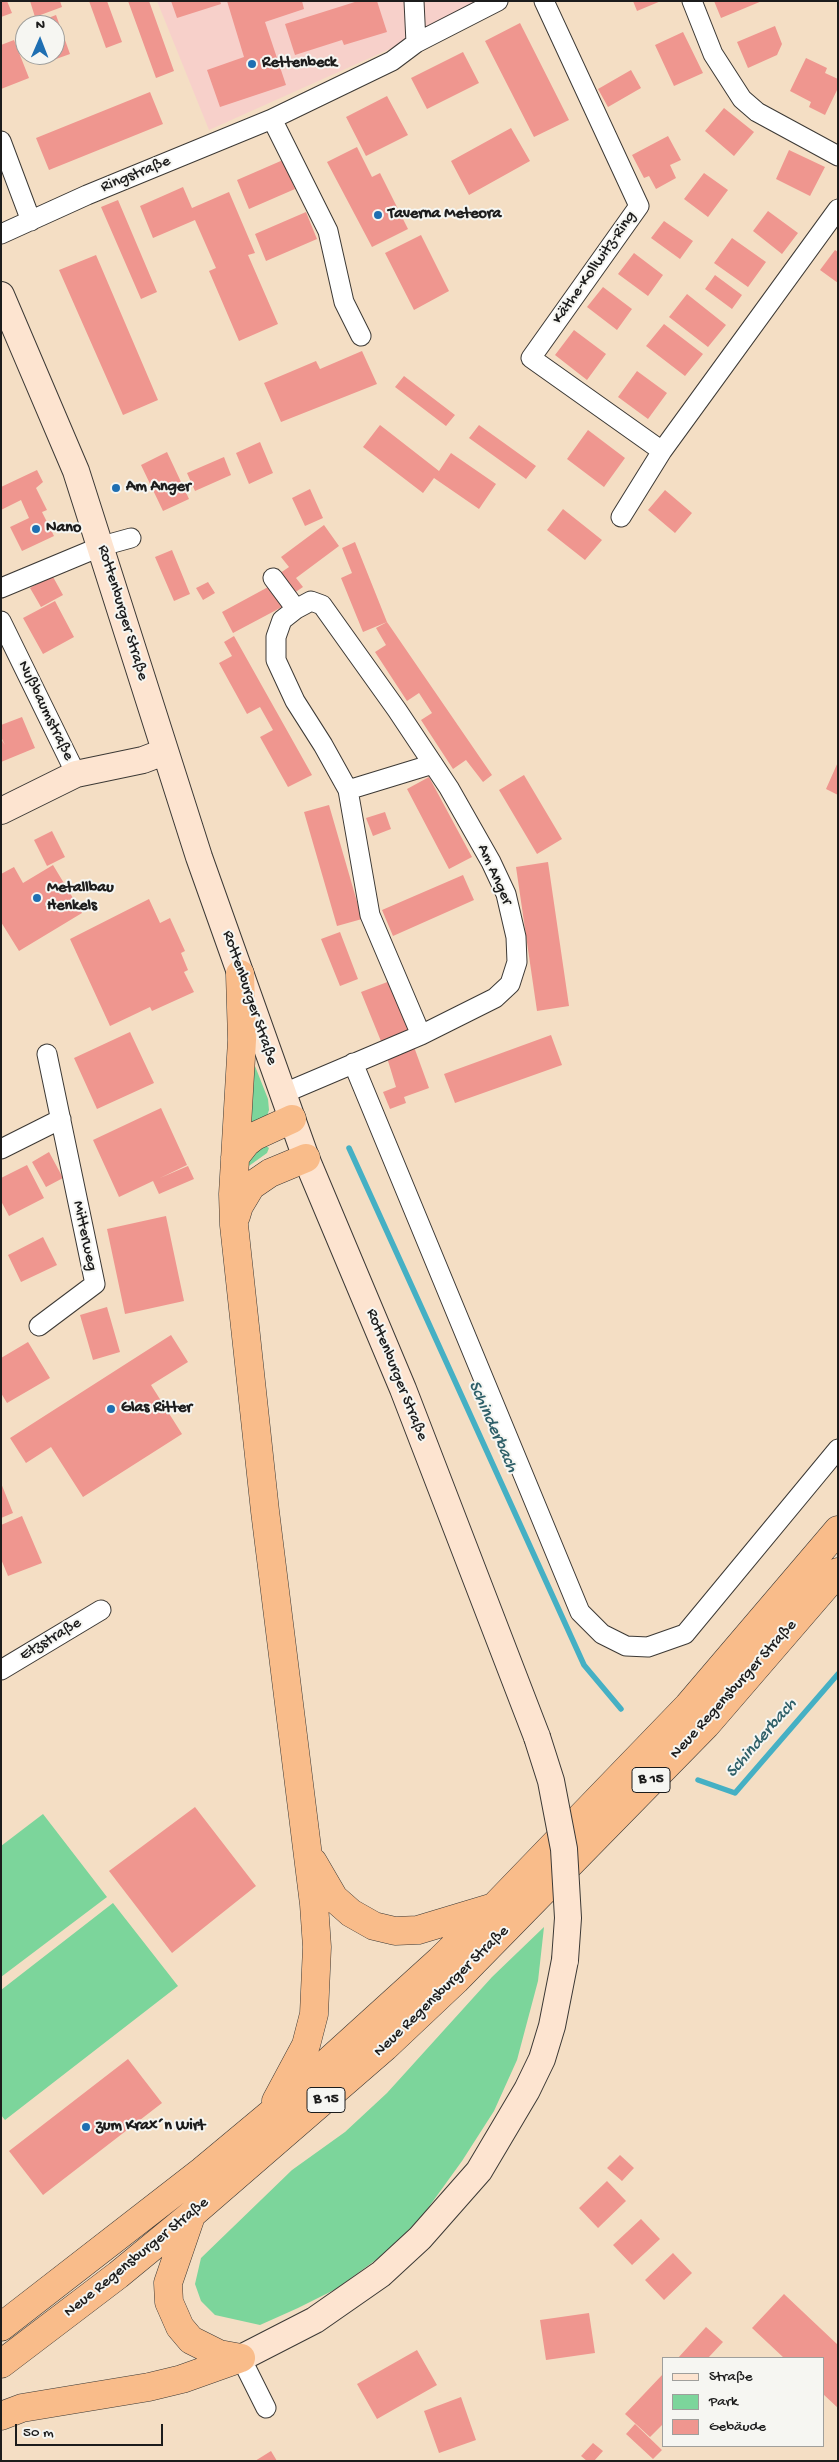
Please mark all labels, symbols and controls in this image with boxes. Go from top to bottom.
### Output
north arrow [15,15,65,65]
text: N [36,17,45,34]
place label: Rettenbeck [262,54,337,74]
marker: Rettenbeck [246,58,258,70]
street label: Ringstraße [98,152,174,198]
place label: Taverna Meteora [388,205,501,225]
street label: Käthe-Kollwitz-Ring [549,208,641,328]
marker: Taverna Meteora [372,209,384,221]
place label: Am Anger [126,478,191,498]
marker: Am Anger [110,482,122,494]
place label: Nano [46,519,81,539]
marker: Nano [30,523,42,535]
street label: Rottenburger Straße [92,543,152,683]
street label: Nußbaumstraße [13,658,77,764]
street label: Am Anger [472,842,516,908]
place label: Metallbau Henkels [47,879,114,917]
marker: Metallbau Henkels [31,892,43,904]
street label: Rottenburger Straße [217,928,281,1068]
street label: Mitterweg [67,1199,101,1273]
street label: Rottenburger Straße [361,1306,431,1444]
water label: Schinderbach [462,1378,522,1476]
place label: Glas Ritter [121,1399,192,1419]
marker: Glas Ritter [105,1403,117,1415]
street label: Etzstraße [17,1614,85,1666]
street label: Neue Regensburger Straße [666,1616,802,1764]
water label: Schinderbach [722,1695,802,1783]
road number: B 15 [632,1768,670,1792]
street label: Neue Regensburger Straße [370,1922,514,2062]
road number: B 15 [307,2088,345,2112]
place label: zum Krax´n Wirt [96,2117,205,2137]
marker: zum Krax´n Wirt [80,2121,92,2133]
street label: Neue Regensburger Straße [61,2194,213,2322]
legend [662,2357,824,2447]
text: Straße [709,2368,753,2386]
text: Park [709,2393,738,2411]
scale bar [18,2414,165,2446]
text: Gebäude [709,2418,766,2436]
text: 50 m [23,2424,54,2442]

